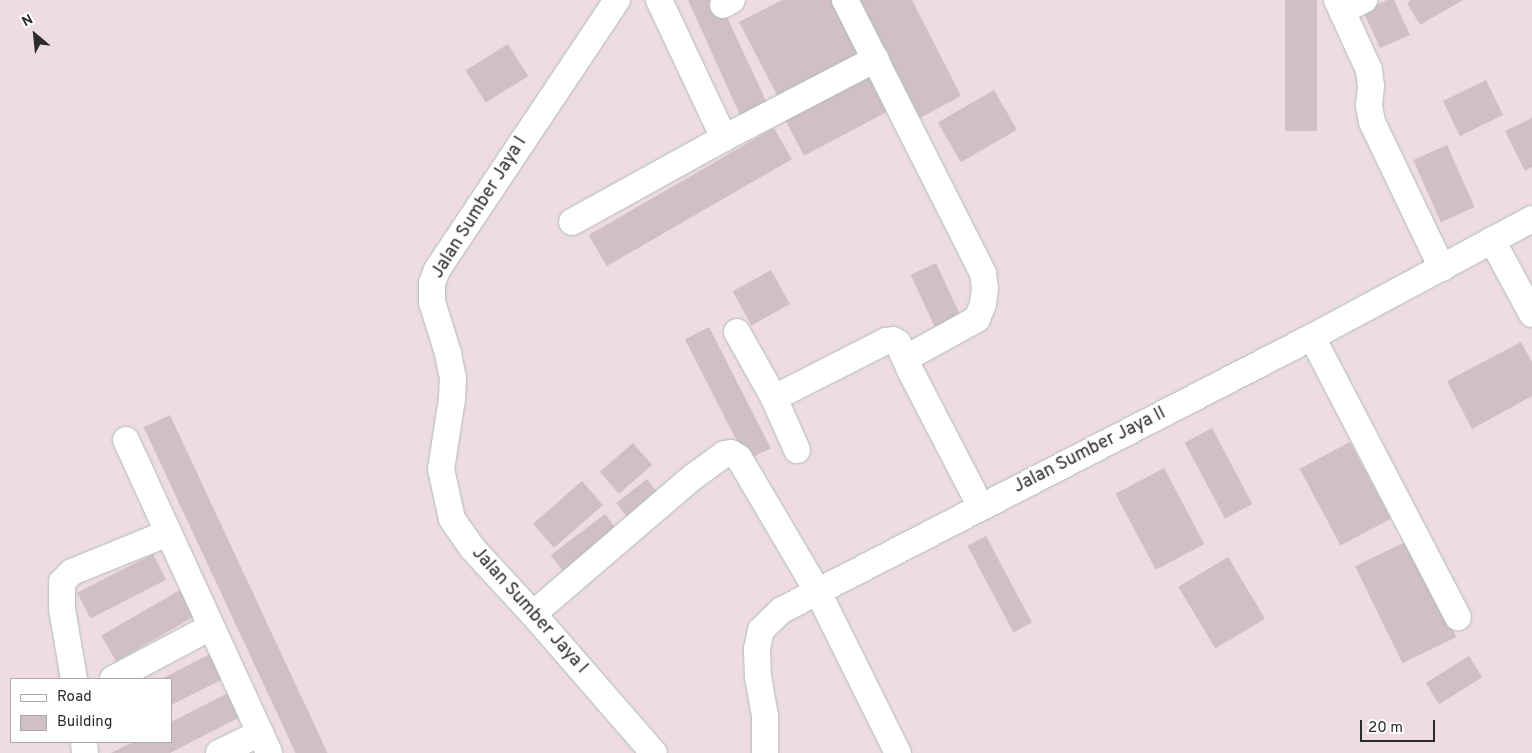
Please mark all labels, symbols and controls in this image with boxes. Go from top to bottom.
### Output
north arrow [10,10,60,60]
text: N [19,11,36,31]
street label: Jalan Sumber Jaya I [428,133,532,283]
street label: Jalan Sumber Jaya II [1010,403,1170,499]
street label: Jalan Sumber Jaya I [466,543,592,679]
legend [10,678,172,743]
text: Road [57,688,92,707]
scale bar [1362,710,1437,742]
text: Building [57,713,112,732]
text: 20 m [1368,719,1403,738]

